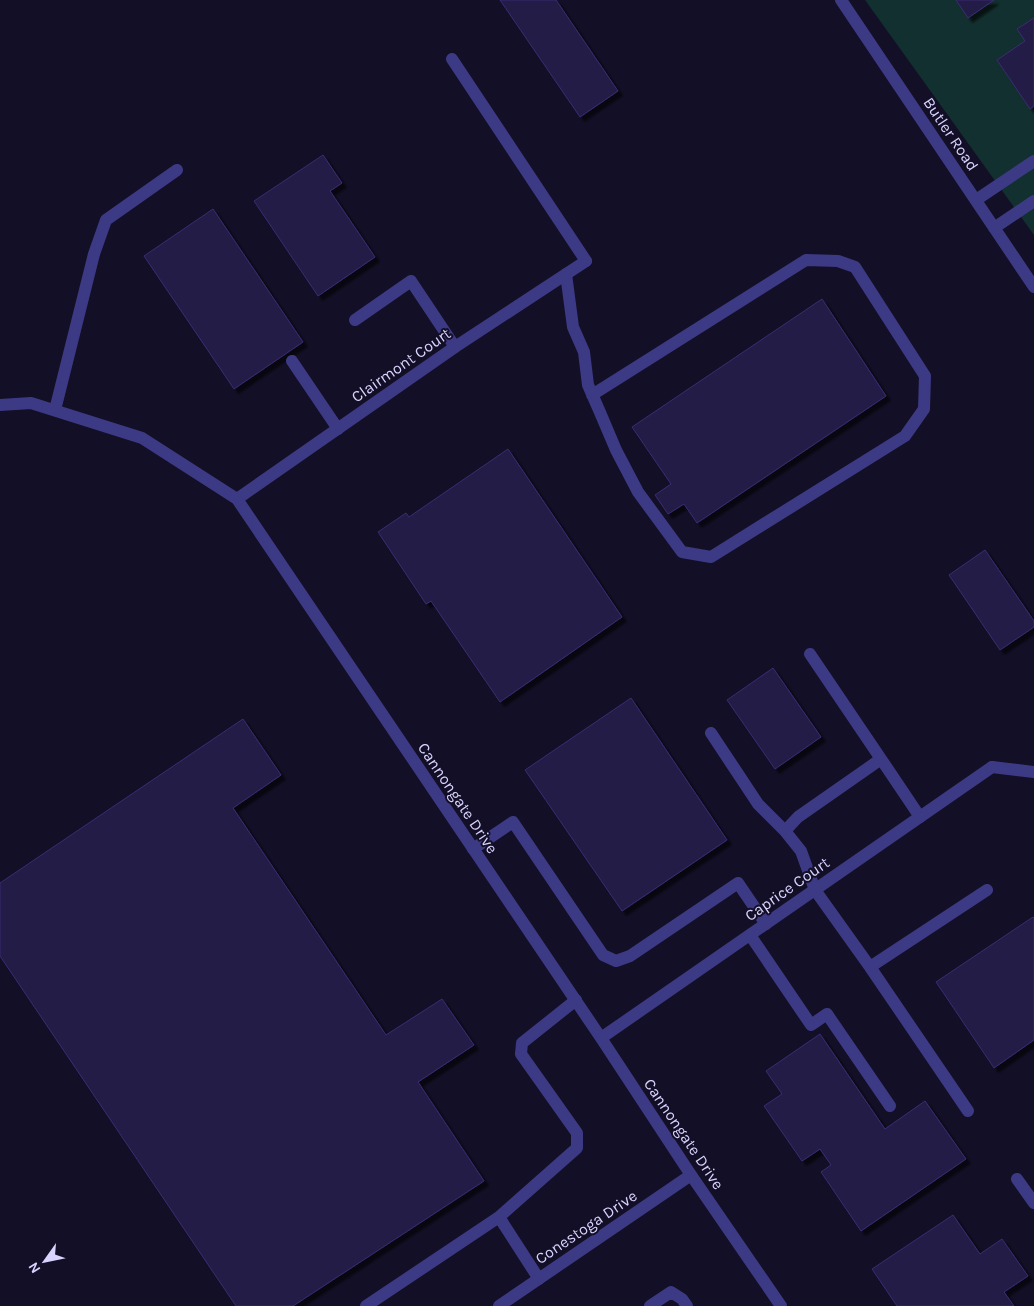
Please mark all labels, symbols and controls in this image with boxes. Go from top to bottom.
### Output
street label: Butler Road [919,94,983,174]
street label: Clairmont Court [348,324,454,406]
street label: Cannongate Drive [414,739,502,857]
street label: Caprice Court [741,853,833,925]
street label: Cannongate Drive [640,1075,728,1193]
street label: Conestoga Drive [532,1186,640,1268]
north arrow [20,1236,70,1286]
text: N [25,1259,44,1277]

